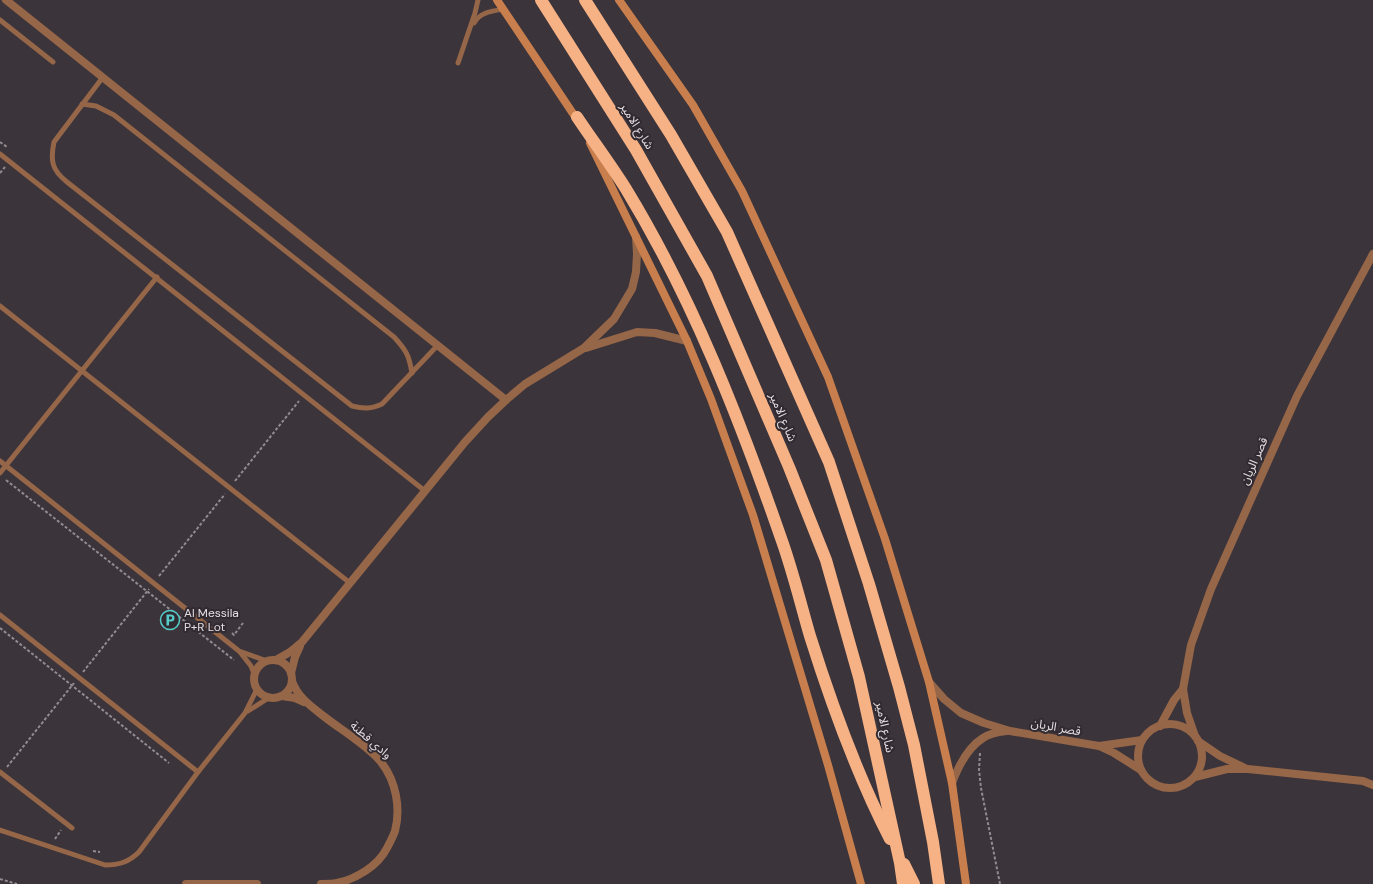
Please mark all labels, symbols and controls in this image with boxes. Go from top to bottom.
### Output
street label: شارع الامير [615,99,658,153]
street label: شارع الامير [764,389,801,444]
street label: قصر الريان [1236,435,1272,487]
place label: Al Messila P+R Lot [184,605,239,635]
parking icon: Al Messila P+R Lot [159,609,181,631]
street label: شارع الامير [871,699,898,754]
street label: قصر الريان [1030,715,1082,739]
street label: وادي قطنة [346,718,395,764]

